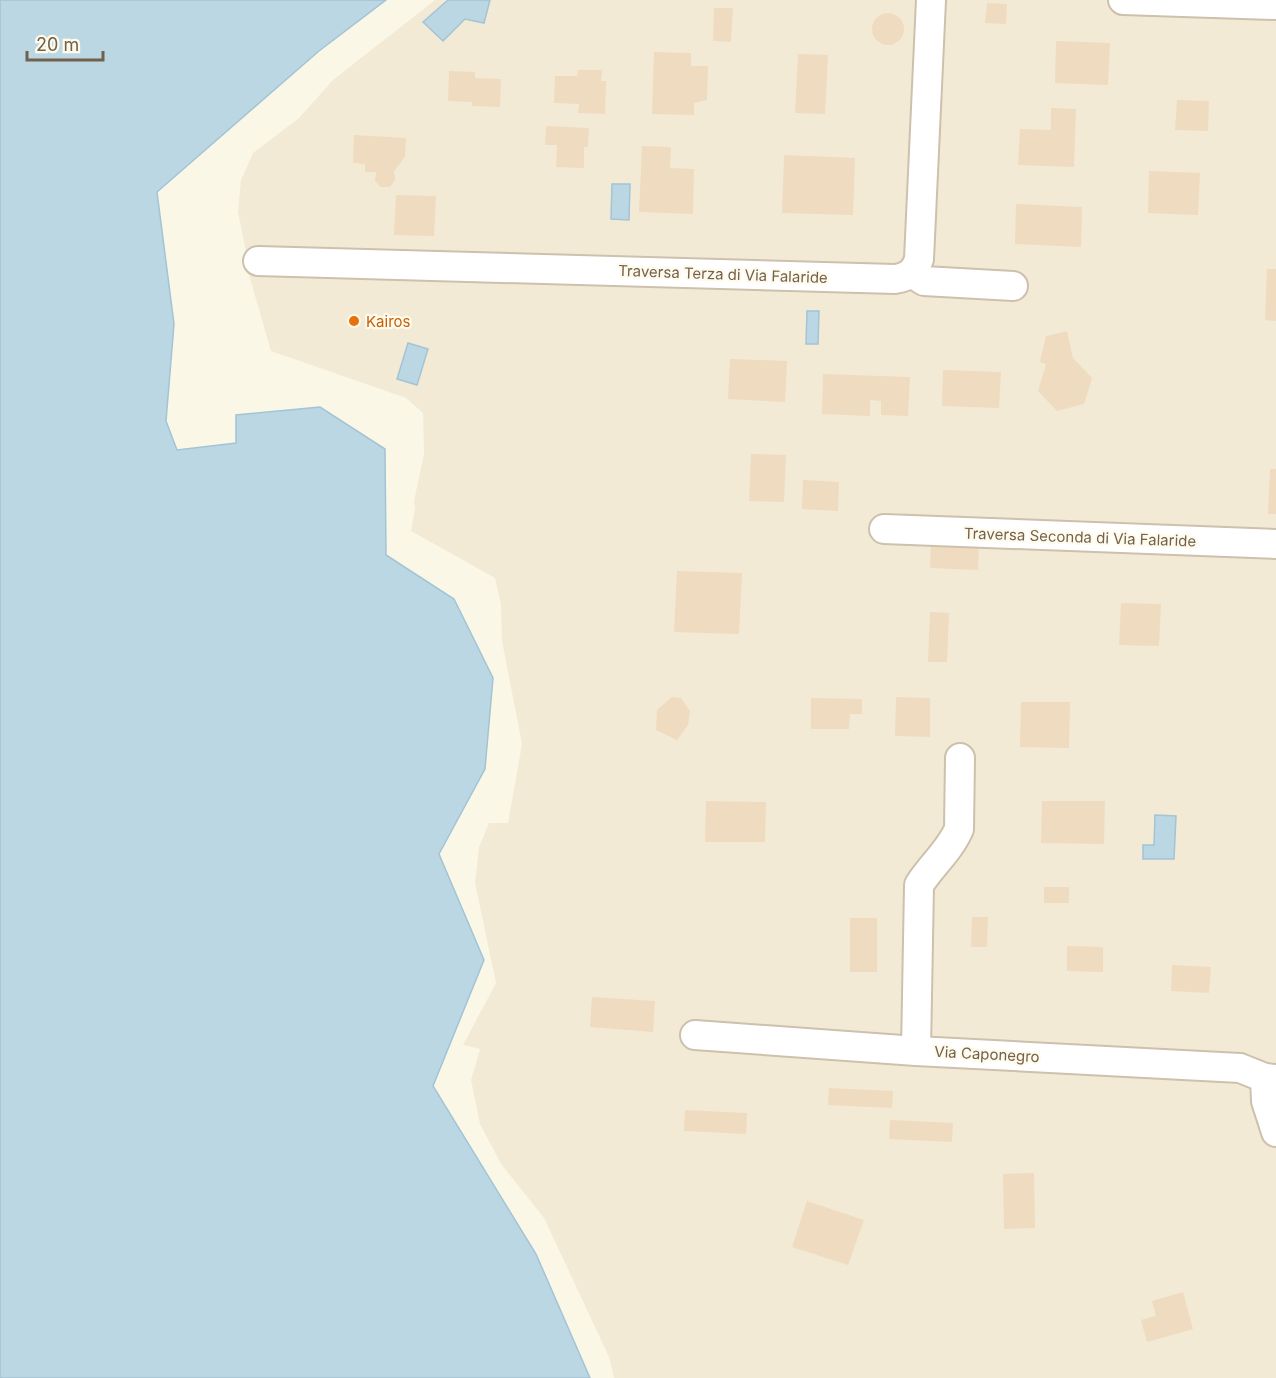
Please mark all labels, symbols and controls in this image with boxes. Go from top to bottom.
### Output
scale bar [27,24,104,62]
text: 20 m [36,34,79,55]
street label: Traversa Terza di Via Falaride [618,261,828,287]
place label: Kairos [366,312,411,331]
marker: Kairos [347,314,361,328]
street label: Traversa Seconda di Via Falaride [964,523,1196,551]
street label: Via Caponegro [934,1042,1040,1066]

